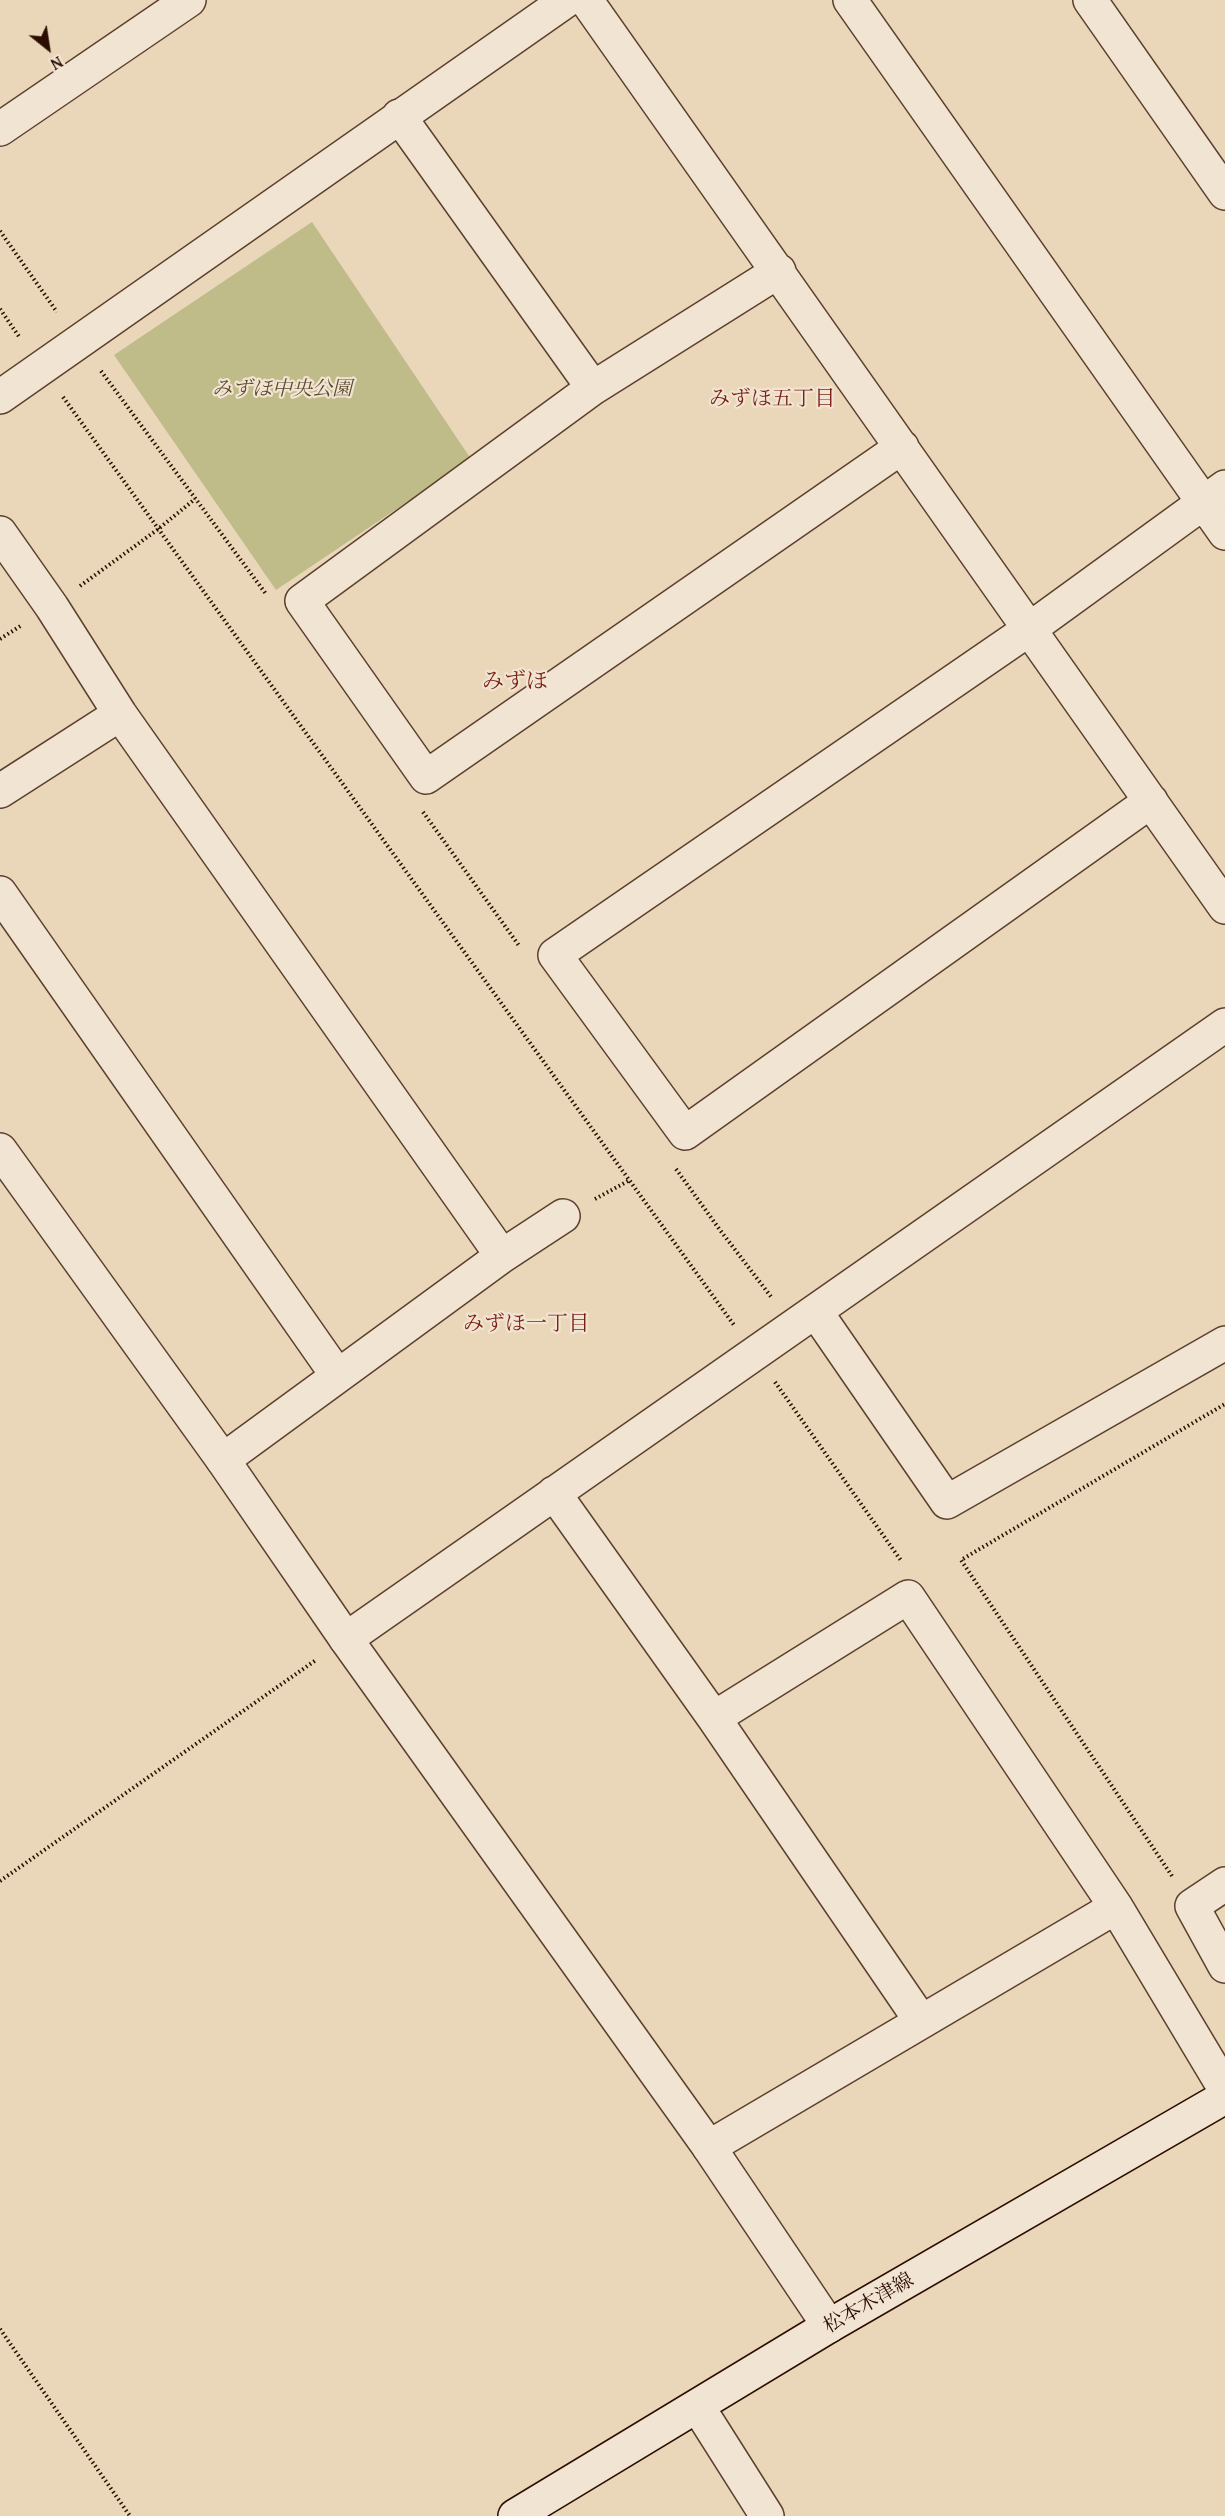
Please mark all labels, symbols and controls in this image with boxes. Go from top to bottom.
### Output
north arrow [18,18,78,78]
text: N [46,51,68,77]
park label: みずほ中央公園 [212,378,352,402]
district label: みずほ五丁目 [709,387,835,413]
district label: みずほ [482,669,548,695]
district label: みずほ一丁目 [463,1312,589,1338]
street label: 松本木津線 [820,2269,918,2339]

